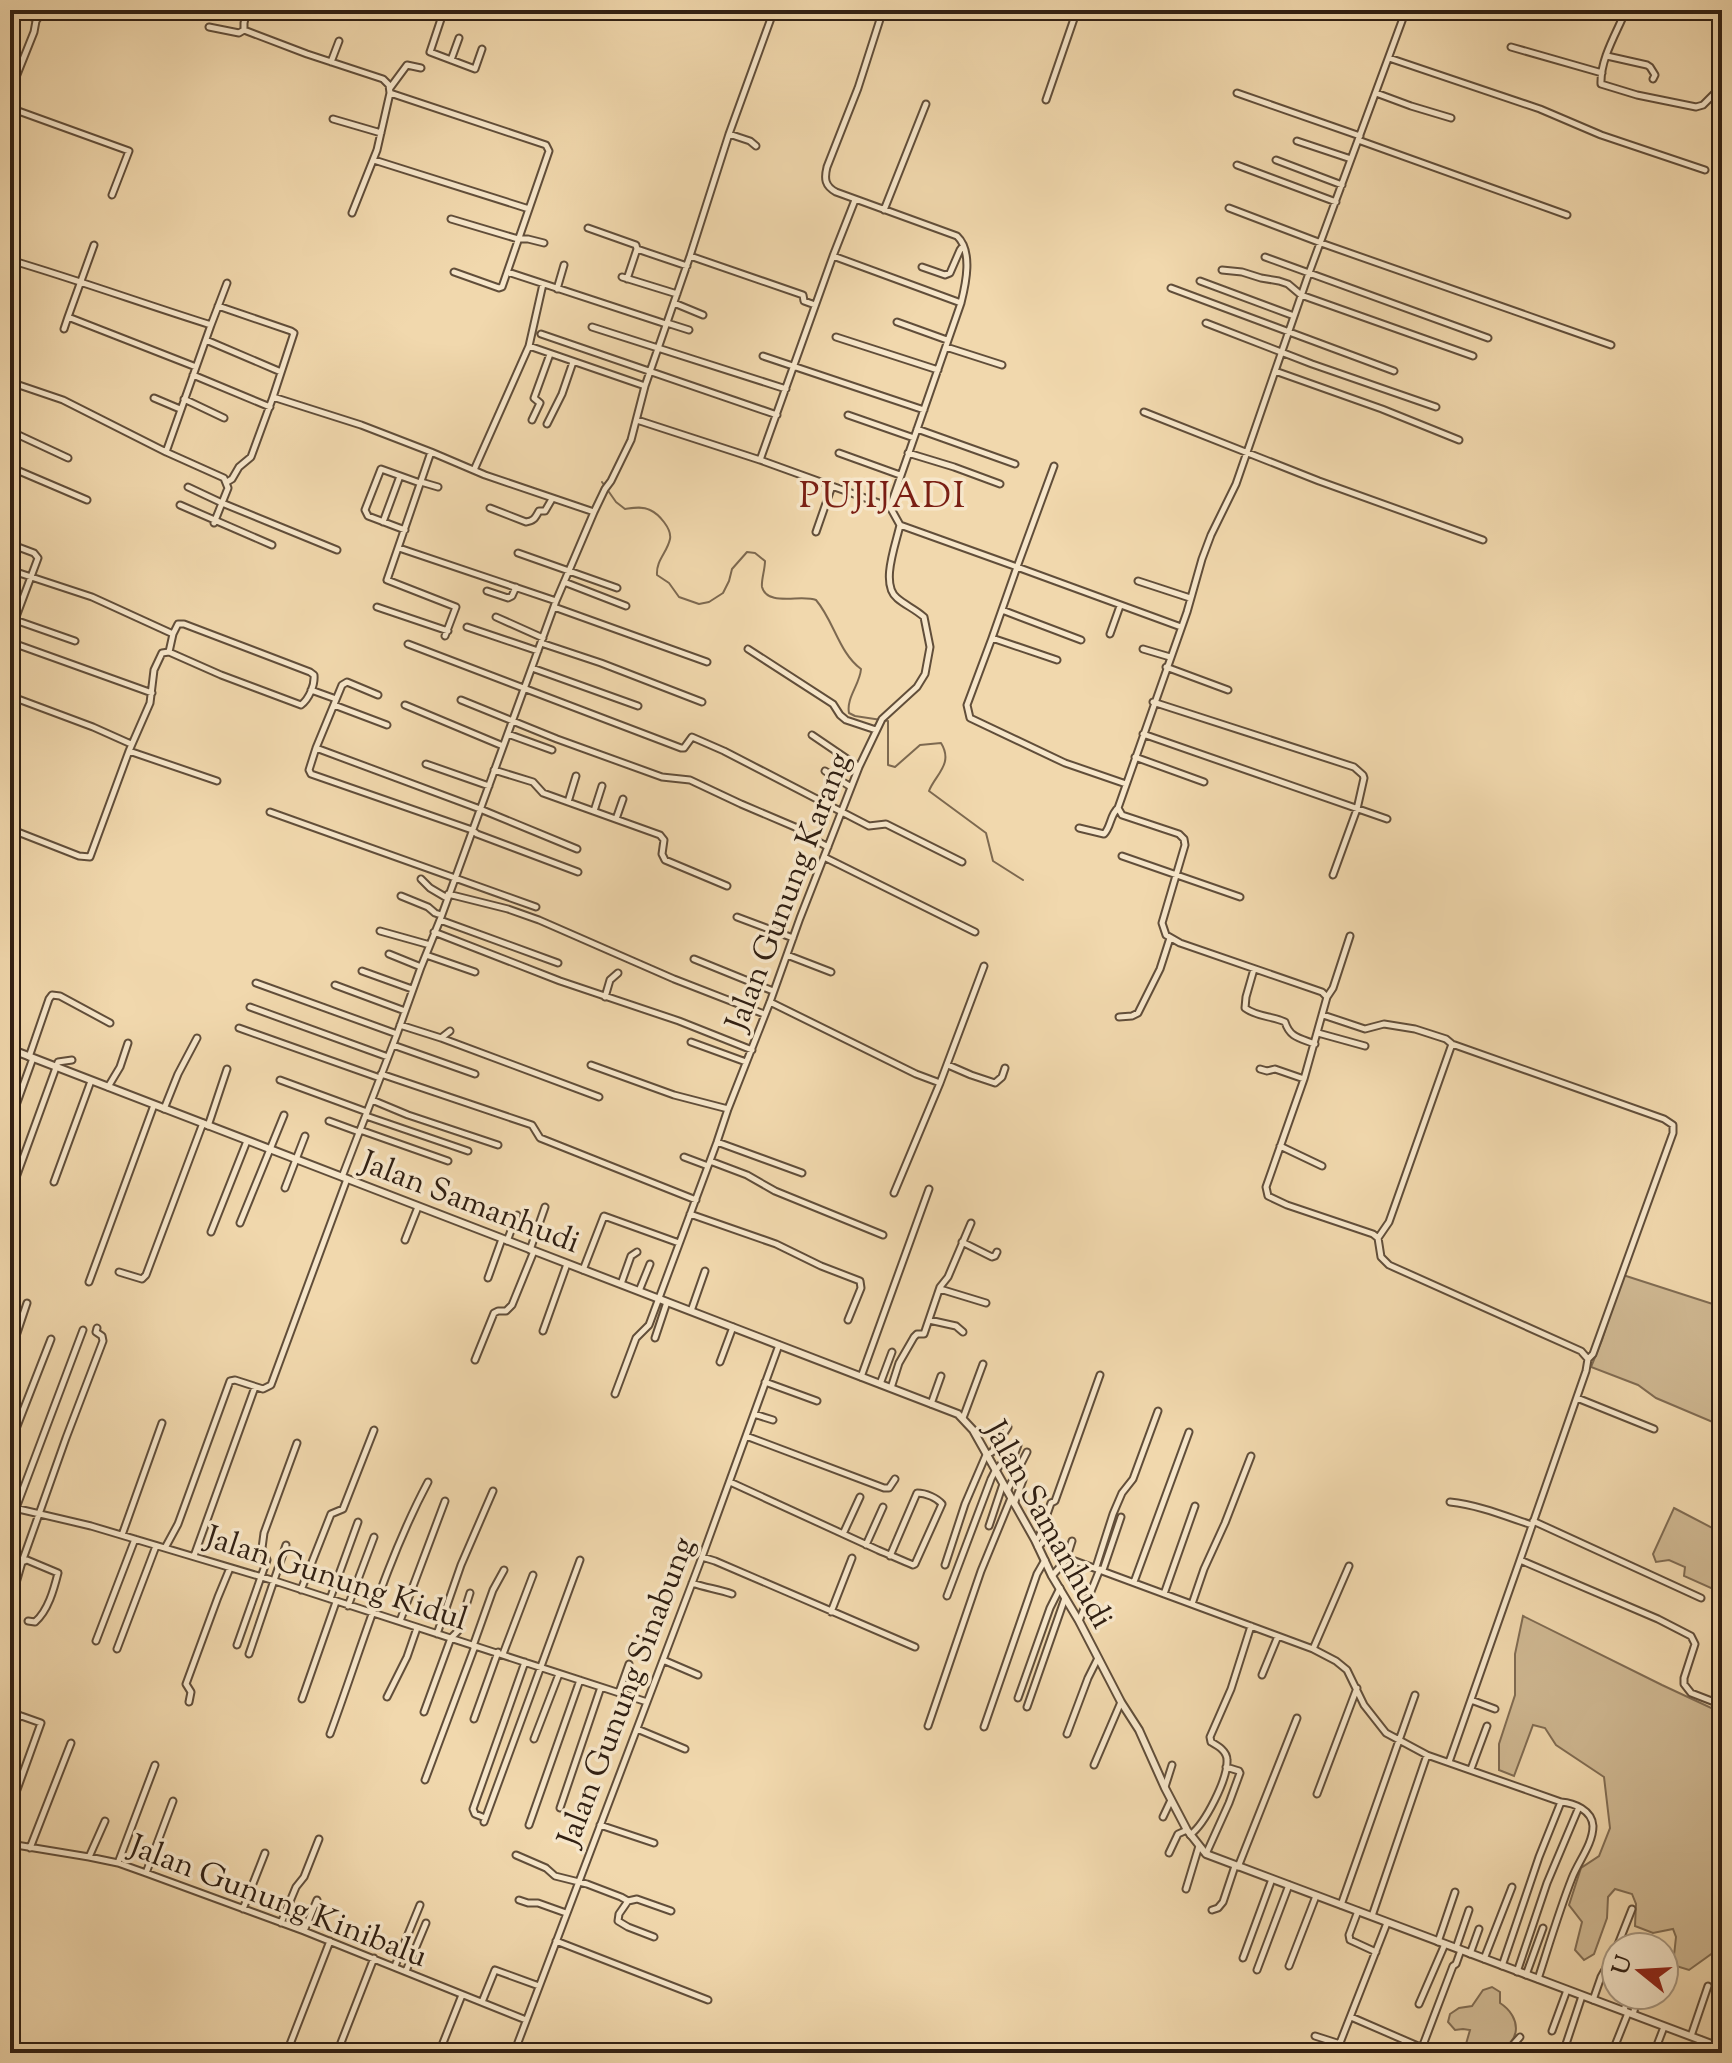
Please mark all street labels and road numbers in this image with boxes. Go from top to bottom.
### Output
street label: Jalan Gunung Karang [715,746,864,1040]
street label: Jalan Samanhudi [352,1140,586,1267]
street label: Jalan Samanhudi [970,1411,1124,1638]
street label: Jalan Gunung Kidul [197,1515,473,1644]
street label: Jalan Gunung Sinabung [547,1531,708,1855]
street label: Jalan Gunung Kinibalu [121,1824,433,1981]

